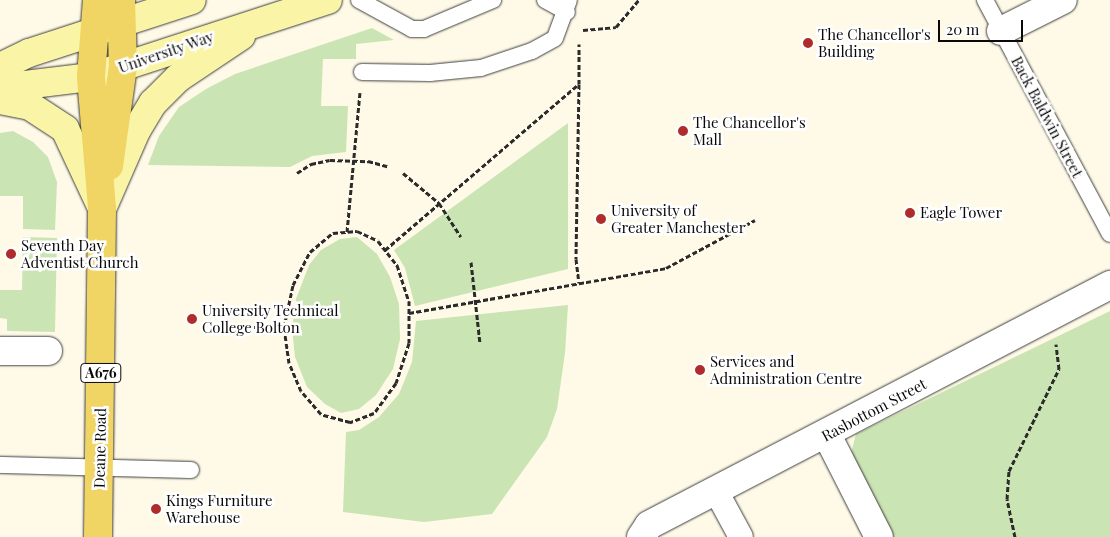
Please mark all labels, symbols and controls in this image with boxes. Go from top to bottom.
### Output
scale bar [940,10,1025,42]
text: 20 m [946,19,979,39]
place label: The Chancellor's Building [818,25,931,60]
street label: University Way [116,27,216,77]
marker: The Chancellor's Building [802,37,814,49]
street label: Back Baldwin Street [1007,53,1087,181]
place label: The Chancellor's Mall [693,113,806,148]
marker: The Chancellor's Mall [677,125,689,137]
place label: University of Greater Manchester [611,201,746,236]
place label: Eagle Tower [920,204,1002,222]
marker: Eagle Tower [904,207,916,219]
marker: University of Greater Manchester [595,213,607,225]
place label: Seventh Day Adventist Church [21,236,139,271]
marker: Seventh Day Adventist Church [5,248,17,260]
place label: University Technical College Bolton [202,301,339,336]
marker: University Technical College Bolton [186,313,198,325]
place label: Services and Administration Centre [710,352,862,387]
road number: A676 [80,362,122,384]
marker: Services and Administration Centre [694,364,706,376]
street label: Rasbottom Street [819,375,929,445]
street label: Deane Road [90,408,110,488]
place label: Kings Furniture Warehouse [166,491,273,526]
marker: Kings Furniture Warehouse [150,503,162,515]

